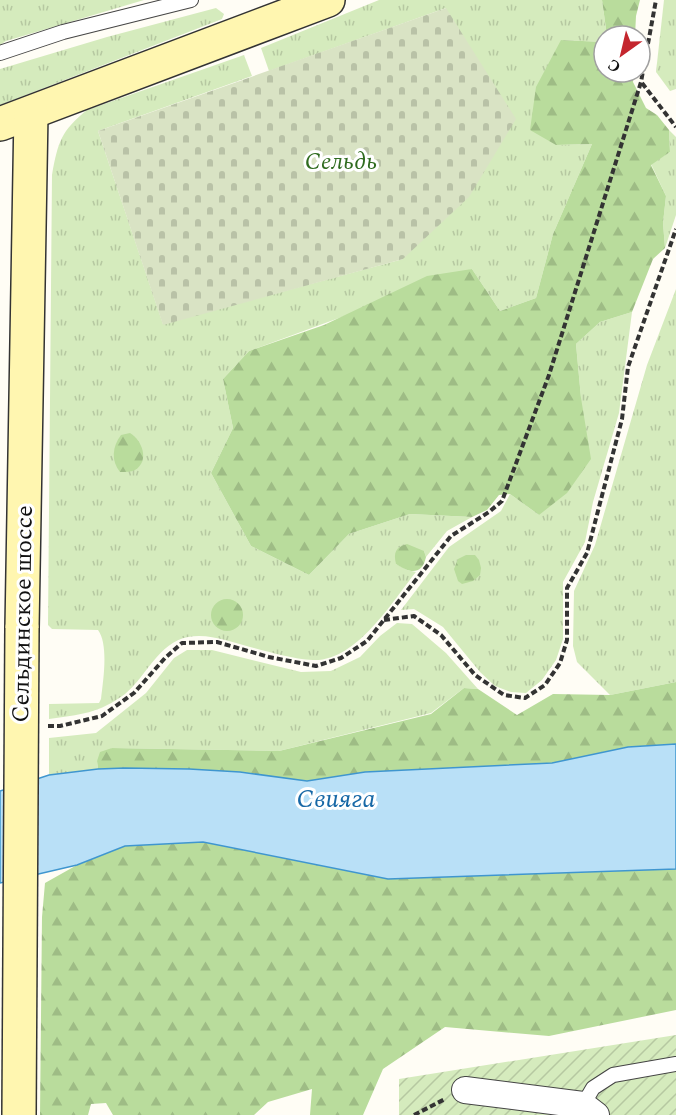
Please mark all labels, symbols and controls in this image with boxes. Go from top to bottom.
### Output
north arrow [592,24,652,84]
text: С [603,52,626,79]
park label: Сельдь [305,144,377,180]
street label: Сельдинское шоссе [3,505,43,723]
water label: Свияга [297,779,375,819]

